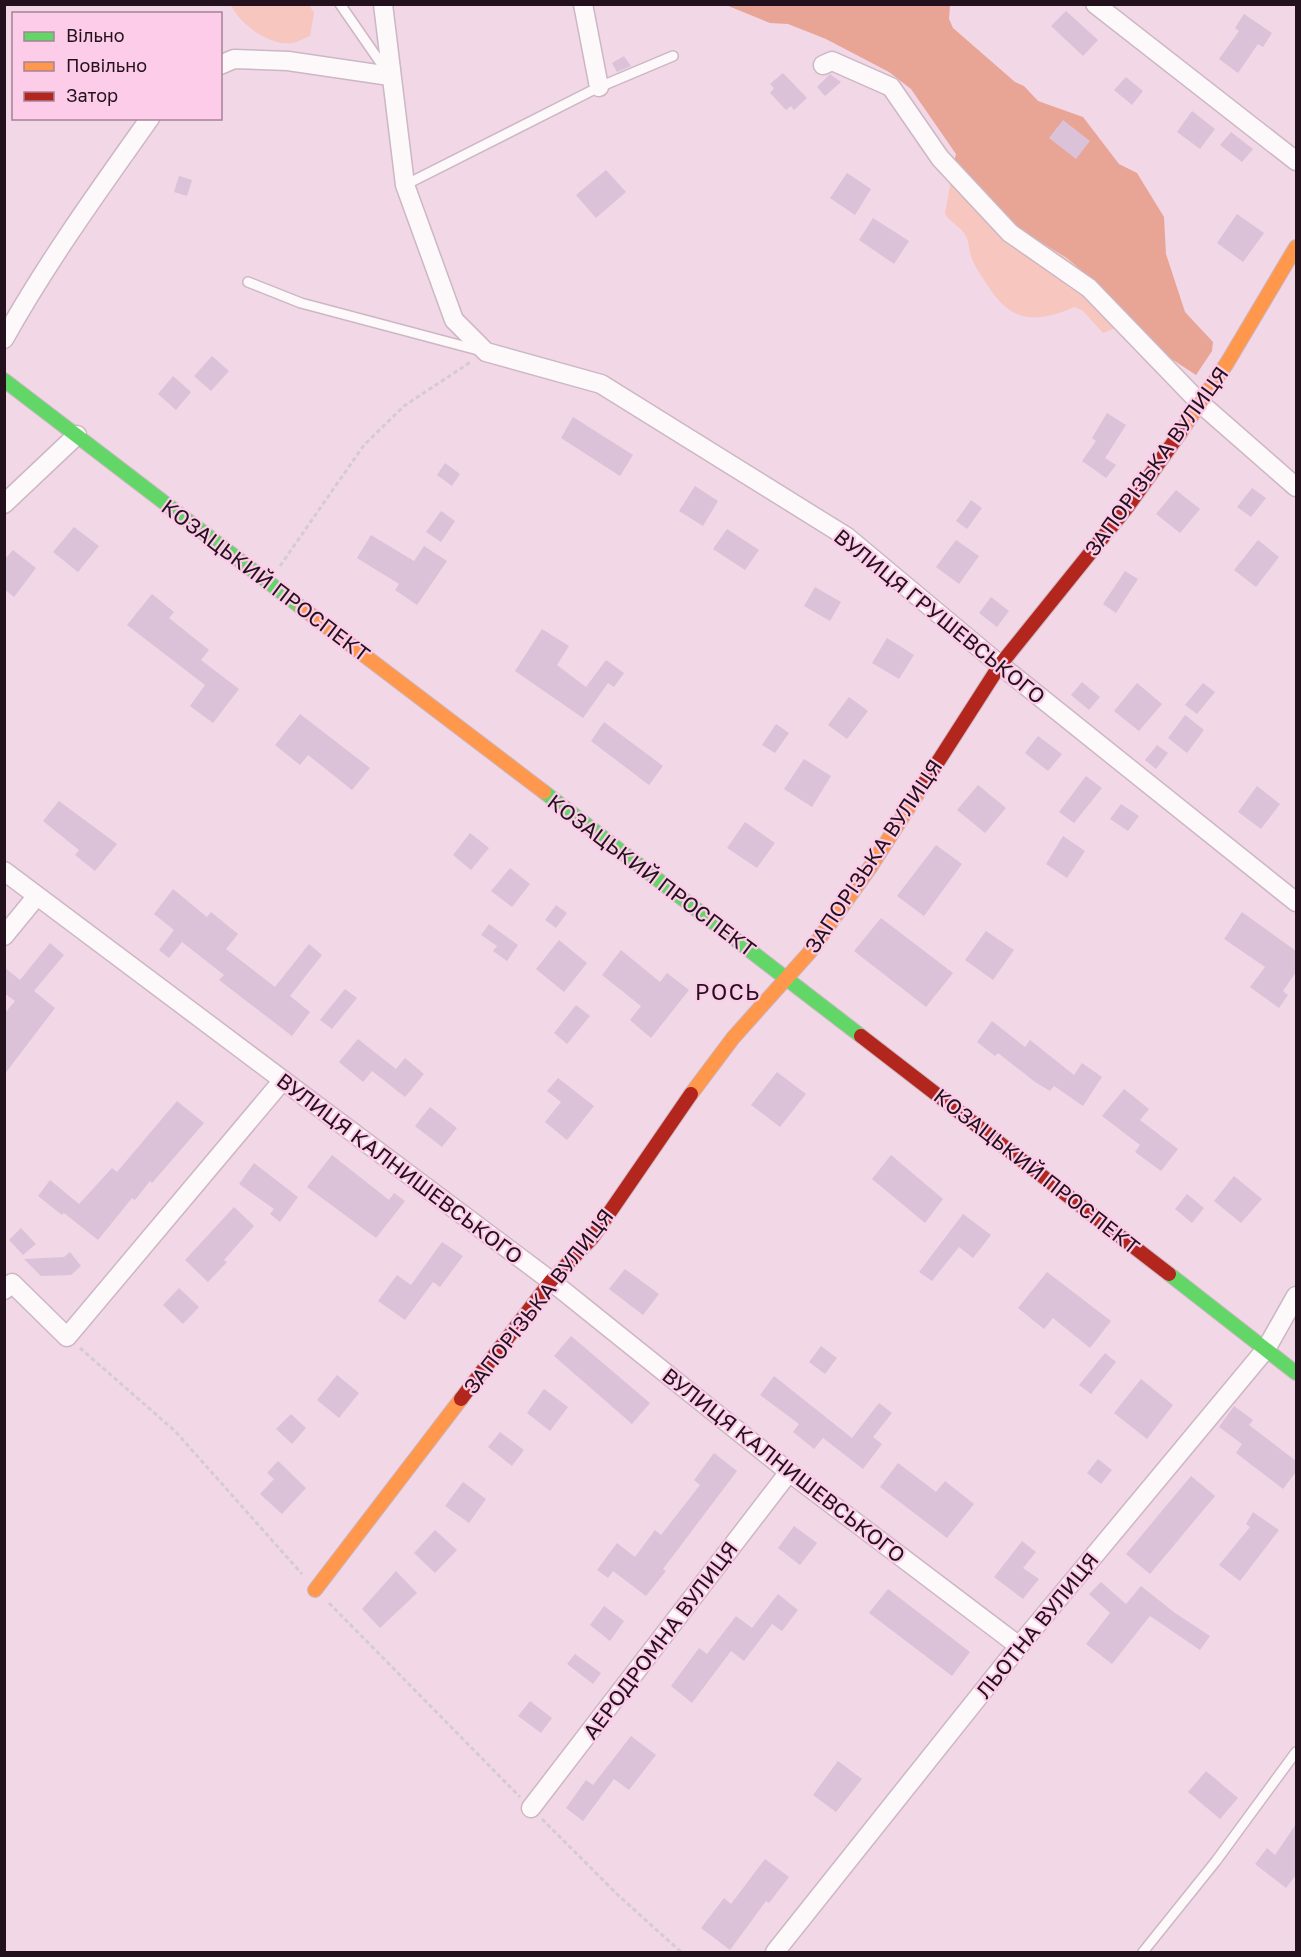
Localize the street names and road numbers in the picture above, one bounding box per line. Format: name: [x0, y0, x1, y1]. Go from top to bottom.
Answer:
street label: ЗАПОРІЗЬКА ВУЛИЦЯ: [1078, 361, 1234, 561]
street label: КОЗАЦЬКИЙ ПРОСПЕКТ: [157, 493, 375, 667]
street label: ВУЛИЦЯ ГРУШЕВСЬКОГО: [829, 523, 1051, 709]
street label: ЗАПОРІЗЬКА ВУЛИЦЯ: [798, 754, 948, 958]
street label: КОЗАЦЬКИЙ ПРОСПЕКТ: [543, 788, 761, 962]
street label: ВУЛИЦЯ КАЛНИШЕВСЬКОГО: [272, 1067, 528, 1269]
street label: КОЗАЦЬКИЙ ПРОСПЕКТ: [929, 1082, 1145, 1260]
street label: ЗАПОРІЗЬКА ВУЛИЦЯ: [458, 1203, 618, 1399]
street label: ВУЛИЦЯ КАЛНИШЕВСЬКОГО: [657, 1362, 911, 1568]
street label: АЕРОДРОМНА ВУЛИЦЯ: [577, 1536, 743, 1744]
street label: ЛЬОТНА ВУЛИЦЯ: [970, 1547, 1104, 1703]

